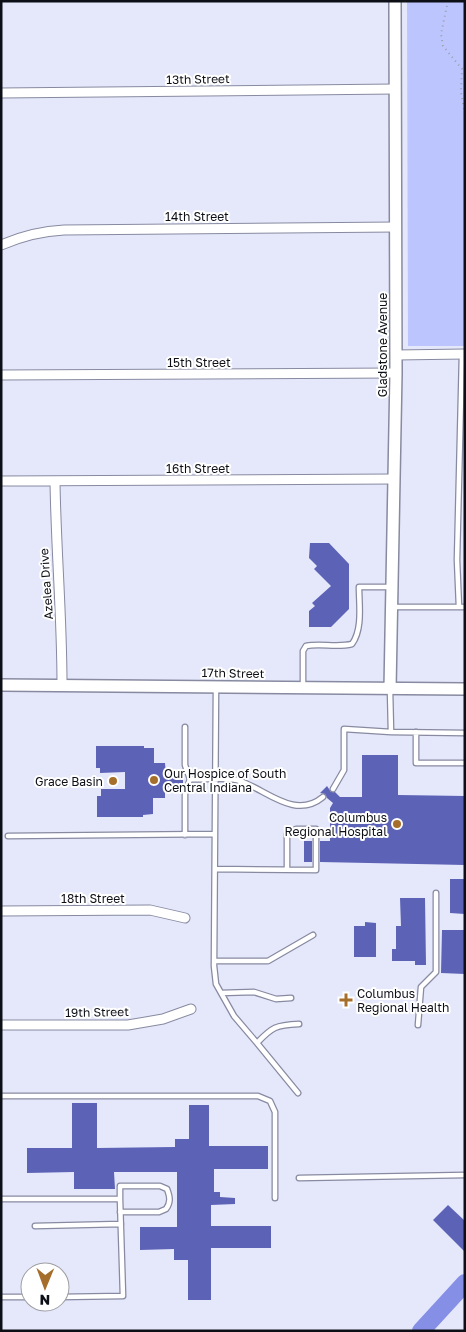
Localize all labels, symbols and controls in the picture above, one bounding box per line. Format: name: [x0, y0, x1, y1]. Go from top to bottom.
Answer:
street label: 13th Street: [166, 71, 230, 87]
street label: 14th Street: [165, 209, 229, 224]
street label: Gladstone Avenue: [375, 293, 390, 397]
street label: 15th Street: [167, 355, 231, 370]
street label: 16th Street: [166, 461, 230, 476]
street label: Azelea Drive: [36, 548, 56, 620]
street label: 17th Street: [201, 665, 265, 681]
place label: Our Hospice of South Central Indiana: [164, 766, 286, 795]
place label: Grace Basin: [35, 774, 103, 789]
marker: Our Hospice of South Central Indiana: [148, 774, 160, 786]
marker: Grace Basin: [107, 775, 119, 787]
place label: Columbus Regional Hospital: [285, 810, 387, 839]
marker: Columbus Regional Hospital: [391, 818, 403, 830]
street label: 18th Street: [61, 891, 125, 906]
place label: Columbus Regional Health: [357, 986, 449, 1015]
marker: Columbus Regional Health: [339, 993, 353, 1007]
street label: 19th Street: [65, 1004, 129, 1020]
north arrow: [20, 1262, 70, 1312]
text: N: [39, 1292, 50, 1309]

